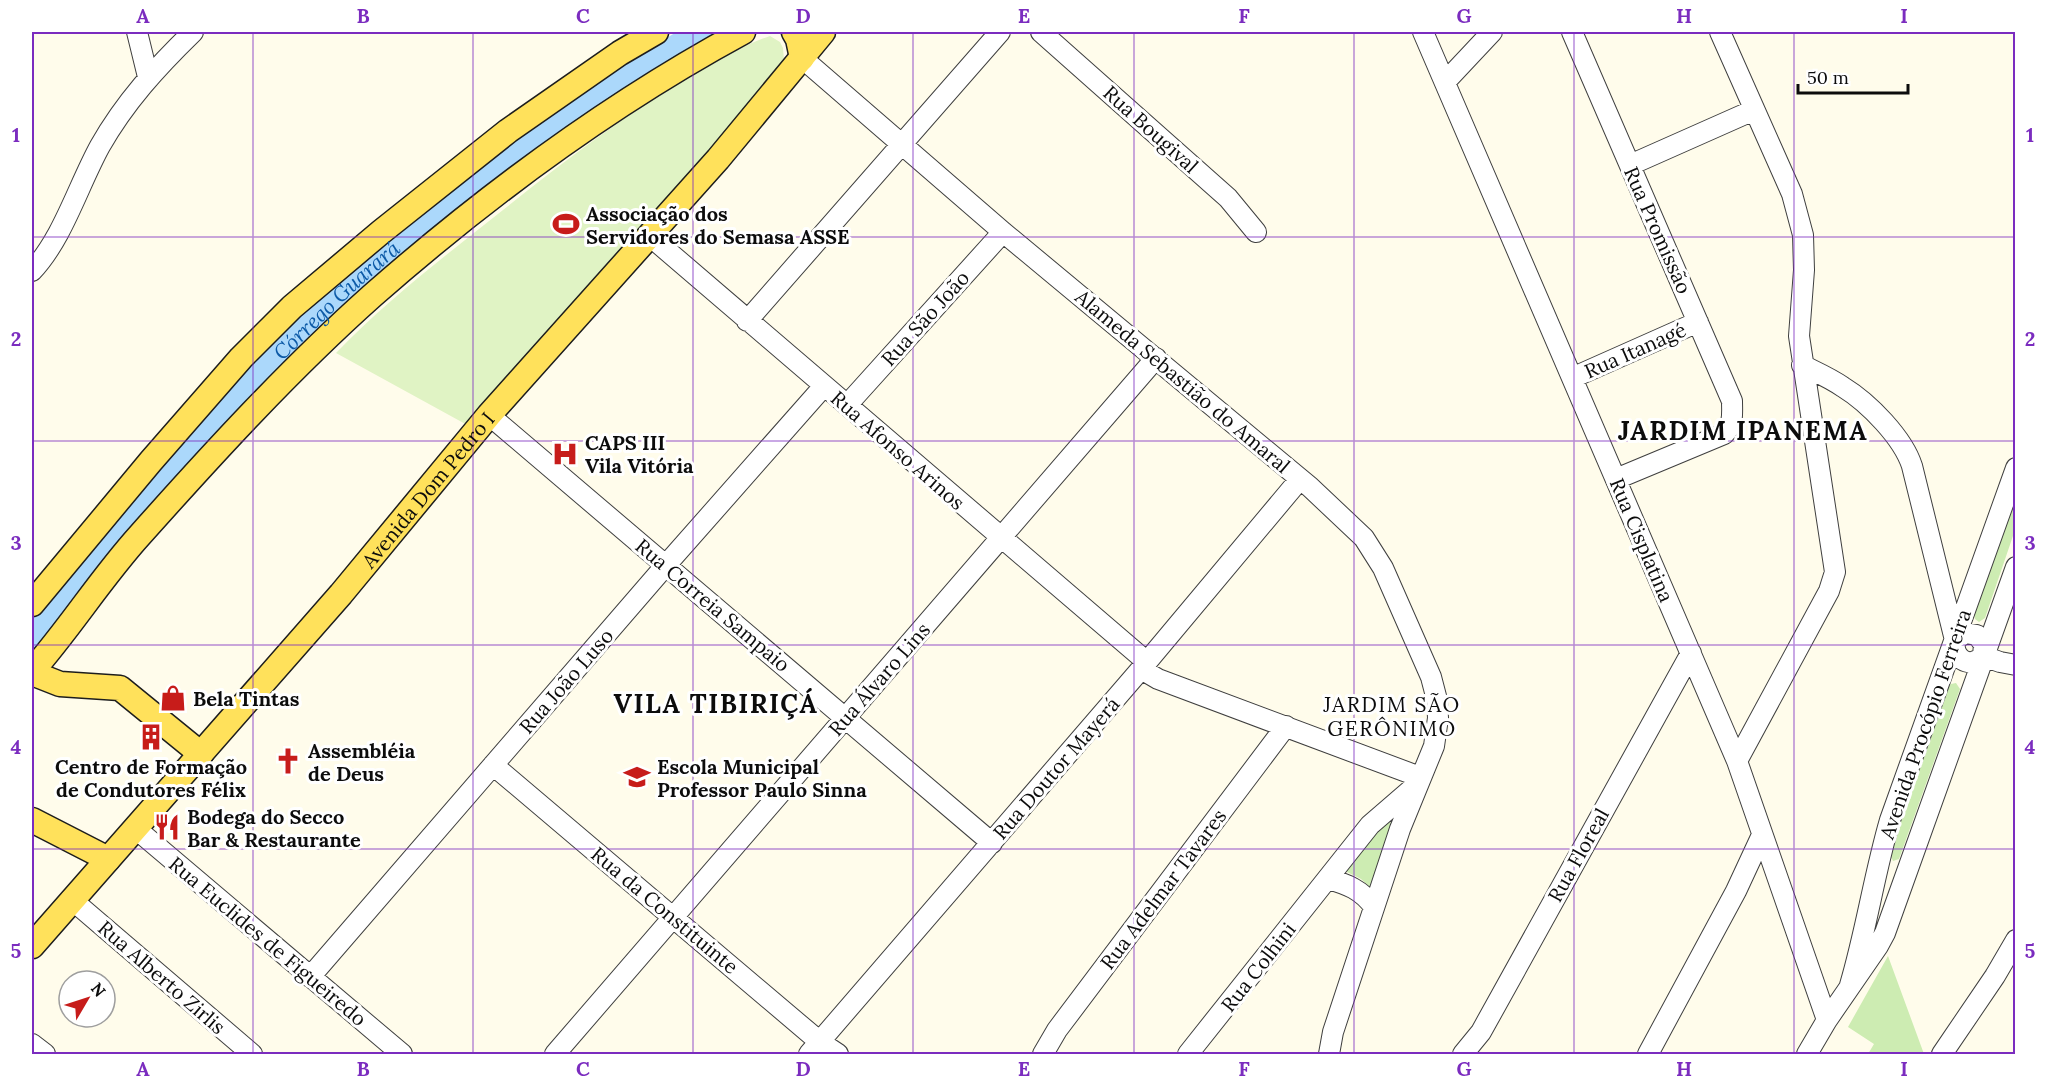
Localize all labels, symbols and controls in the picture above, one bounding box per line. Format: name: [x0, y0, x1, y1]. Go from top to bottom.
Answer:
text: A: [136, 3, 150, 28]
text: B: [356, 3, 370, 28]
text: C: [576, 3, 590, 28]
text: D: [795, 3, 811, 28]
text: E: [1018, 3, 1030, 28]
text: F: [1238, 3, 1250, 28]
text: G: [1456, 3, 1472, 28]
text: H: [1676, 3, 1692, 28]
text: I: [1900, 3, 1908, 28]
scale bar: [1798, 57, 1908, 95]
text: 50 m: [1807, 66, 1849, 89]
street label: Rua Bougival: [1098, 80, 1204, 178]
text: 1: [12, 122, 20, 147]
text: 1: [2026, 122, 2034, 147]
street label: Rua Promissão: [1619, 163, 1697, 297]
place label: Associação dos Servidores do Semasa ASSE: [586, 201, 850, 249]
sports icon: Associação dos Servidores do Semasa ASSE: [551, 209, 581, 239]
water label: Córrego Guarará: [267, 234, 405, 365]
street label: Rua São João: [876, 265, 974, 371]
street label: Alameda Sebastião do Amaral: [1070, 283, 1295, 478]
street label: Rua Itanagé: [1580, 316, 1690, 384]
text: 2: [11, 326, 21, 351]
text: 2: [2025, 326, 2035, 351]
street label: Rua Afonso Arinos: [826, 385, 970, 515]
street label: Avenida Dom Pedro I: [355, 406, 499, 573]
district label: JARDIM IPANEMA: [1618, 414, 1868, 447]
place label: CAPS III Vila Vitória: [585, 430, 694, 478]
hospital icon: CAPS III Vila Vitória: [550, 439, 580, 469]
street label: Rua Cisplatina: [1605, 474, 1679, 606]
text: 3: [10, 530, 22, 555]
text: 3: [2024, 530, 2036, 555]
street label: Rua Correia Sampaio: [631, 533, 795, 677]
street label: Avenida Procópio Ferreira: [1874, 606, 1976, 843]
street label: Rua Álvaro Lins: [823, 617, 935, 741]
street label: Rua João Luso: [514, 623, 618, 739]
shop icon: Bela Tintas: [158, 683, 188, 713]
place label: Bela Tintas: [193, 686, 300, 711]
district label: VILA TIBIRIÇÁ: [614, 687, 818, 721]
district label: JARDIM SÃO GERÔNIMO: [1322, 691, 1461, 742]
street label: Rua Doutor Mayerá: [987, 692, 1125, 844]
building icon: Centro de Formação de Condutores Félix: [136, 722, 166, 752]
text: 4: [11, 734, 22, 759]
text: 4: [2025, 734, 2036, 759]
place label: Assembléia de Deus: [308, 738, 416, 786]
church icon: Assembléia de Deus: [273, 746, 303, 776]
place label: Centro de Formação de Condutores Félix: [55, 754, 247, 802]
place label: Escola Municipal Professor Paulo Sinna: [657, 754, 867, 802]
school or university icon: Escola Municipal Professor Paulo Sinna: [622, 762, 652, 792]
place label: Bodega do Secco Bar & Restaurante: [187, 804, 361, 852]
street label: Rua Adelmar Tavares: [1095, 804, 1231, 974]
street label: Rua Floreal: [1542, 804, 1614, 906]
restaurant icon: Bodega do Secco Bar & Restaurante: [152, 812, 182, 842]
street label: Rua da Constituinte: [586, 841, 744, 979]
street label: Rua Euclides de Figueiredo: [164, 851, 372, 1031]
street label: Rua Alberto Zirlis: [93, 915, 231, 1039]
street label: Rua Colhini: [1215, 917, 1301, 1017]
text: 5: [11, 938, 22, 963]
text: 5: [2025, 938, 2036, 963]
north arrow: [57, 969, 117, 1029]
text: N: [87, 978, 110, 1001]
text: A: [136, 1056, 150, 1081]
text: B: [356, 1056, 370, 1081]
text: C: [576, 1056, 590, 1081]
text: D: [795, 1056, 811, 1081]
text: E: [1018, 1056, 1030, 1081]
text: F: [1238, 1056, 1250, 1081]
text: G: [1456, 1056, 1472, 1081]
text: H: [1676, 1056, 1692, 1081]
text: I: [1900, 1056, 1908, 1081]

